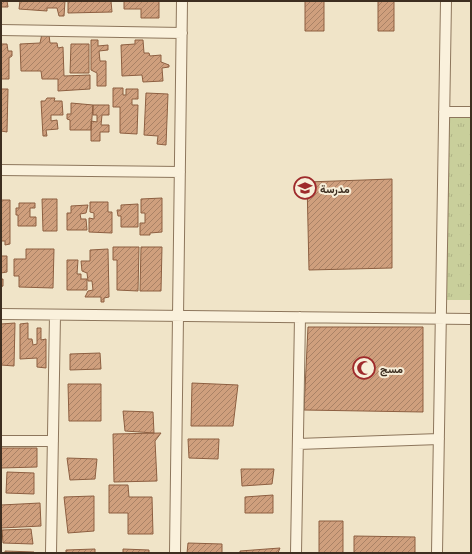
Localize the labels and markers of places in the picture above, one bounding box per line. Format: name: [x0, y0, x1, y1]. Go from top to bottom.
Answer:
school or university icon: مدرسة: [292, 175, 318, 201]
place label: مدرسة: [320, 181, 350, 196]
mosque icon: مسج: [351, 355, 377, 381]
place label: مسج: [380, 361, 403, 377]

